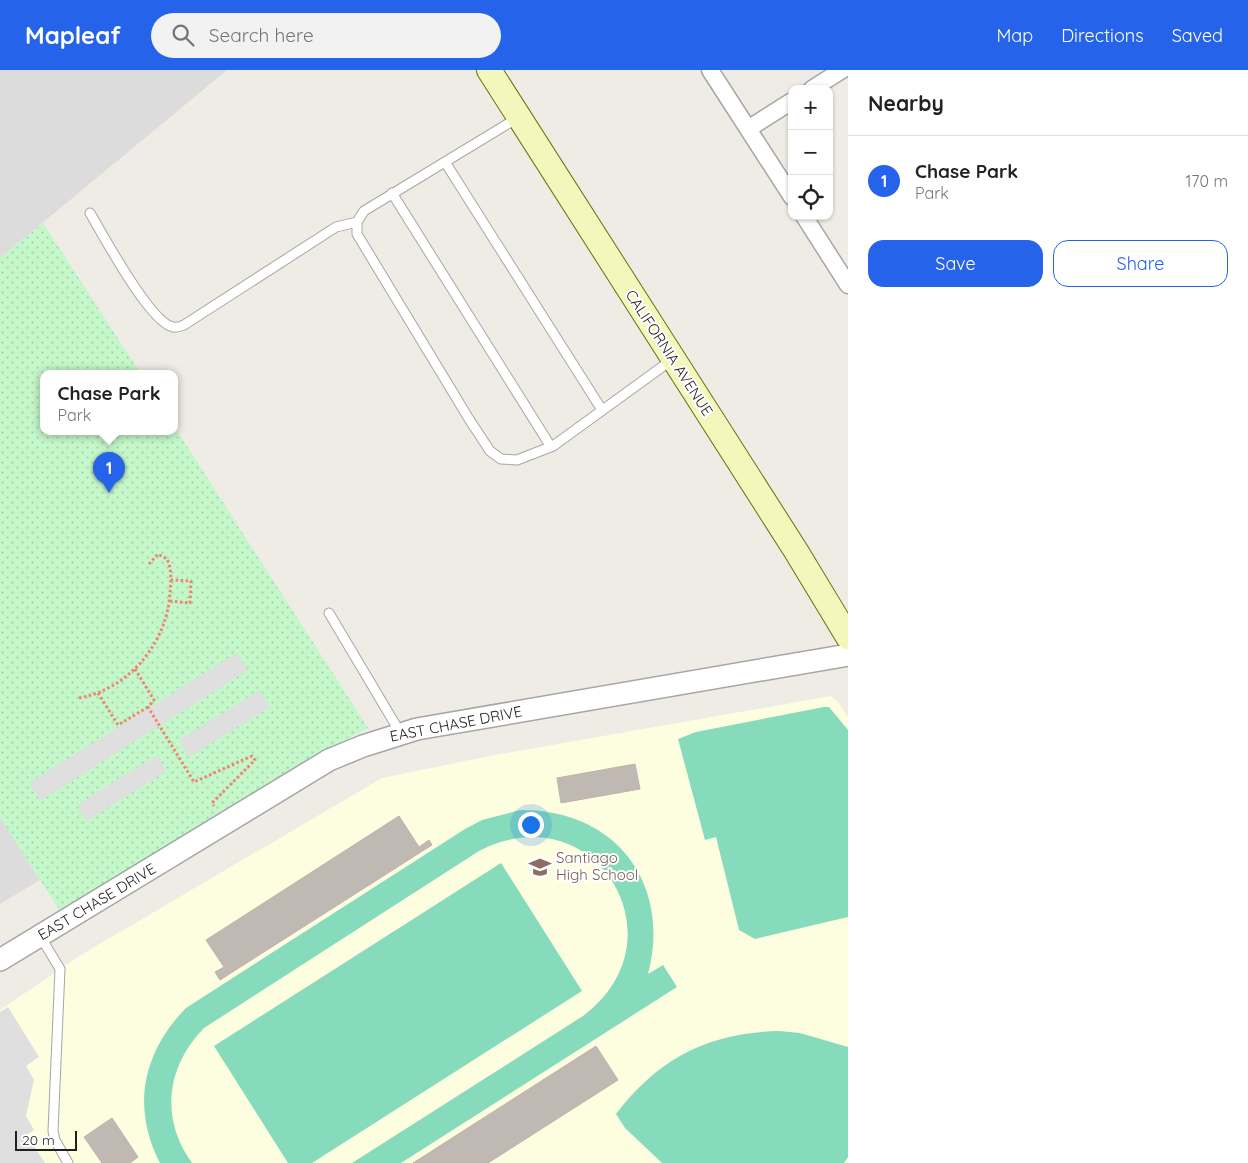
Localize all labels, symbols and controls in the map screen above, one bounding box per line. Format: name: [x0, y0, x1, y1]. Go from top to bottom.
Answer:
search box: [151, 13, 501, 58]
text: Mapleaf: [25, 20, 121, 50]
icon: search: [169, 21, 197, 49]
text: Search here: [209, 23, 314, 47]
text: Map: [996, 24, 1033, 47]
text: Directions: [1061, 24, 1144, 47]
text: Saved: [1172, 24, 1223, 47]
map controls: [788, 85, 833, 220]
button: +: [788, 85, 833, 130]
text: Nearby: [868, 90, 944, 116]
button: −: [788, 130, 833, 175]
text: Chase Park: [915, 159, 1018, 183]
text: 1: [881, 171, 887, 191]
text: 170 m: [1185, 171, 1228, 191]
button: locate: [788, 175, 833, 220]
text: Park: [915, 183, 949, 203]
button: Save: [868, 240, 1043, 287]
button: Share: [1053, 240, 1228, 287]
street label: CALIFORNIA AVENUE: [622, 286, 717, 419]
popup: [40, 370, 178, 435]
text: Chase Park: [57, 381, 161, 405]
text: Park: [57, 405, 91, 425]
pin: 1: [93, 452, 125, 493]
street label: EAST CHASE DRIVE: [388, 701, 524, 746]
your location: [518, 812, 544, 838]
place label: Santiago High School: [556, 848, 638, 884]
school or university icon: Santiago High School: [527, 854, 553, 880]
street label: EAST CHASE DRIVE: [34, 859, 159, 944]
scale bar: [15, 1128, 78, 1151]
text: 20 m: [22, 1131, 55, 1149]

